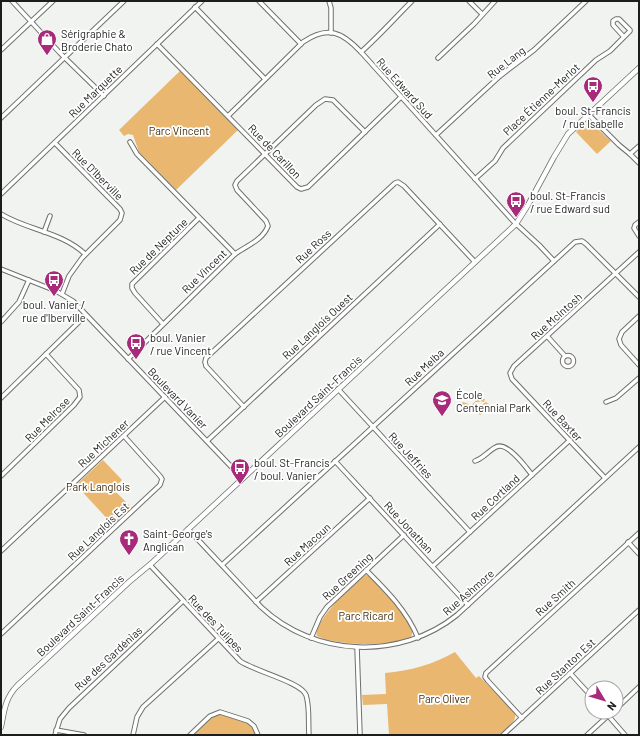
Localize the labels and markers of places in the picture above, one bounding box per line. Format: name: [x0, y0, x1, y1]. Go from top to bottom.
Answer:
place label: Sérigraphie & Broderie Chato: [61, 27, 133, 53]
shop icon: Sérigraphie & Broderie Chato: [36, 28, 58, 56]
bus stop icon: boul. St-Francis / rue Isabelle: [582, 75, 604, 103]
place label: boul. St-Francis / rue Isabelle: [555, 104, 631, 130]
place label: boul. St-Francis / rue Edward sud: [530, 189, 610, 215]
bus stop icon: boul. St-Francis / rue Edward sud: [505, 190, 527, 218]
bus stop icon: boul. Vanier / rue d'Iberville: [43, 269, 65, 297]
place label: boul. Vanier / rue d'Iberville: [22, 298, 86, 324]
place label: boul. Vanier / rue Vincent: [150, 331, 211, 357]
bus stop icon: boul. Vanier / rue Vincent: [125, 332, 147, 360]
place label: École Centennial Park: [456, 388, 531, 414]
school or university icon: École Centennial Park: [431, 389, 453, 417]
place label: boul. St-Francis / boul. Vanier: [254, 456, 330, 482]
bus stop icon: boul. St-Francis / boul. Vanier: [229, 457, 251, 485]
place label: Saint-George's Anglican: [143, 527, 212, 553]
church icon: Saint-George's Anglican: [118, 528, 140, 556]

